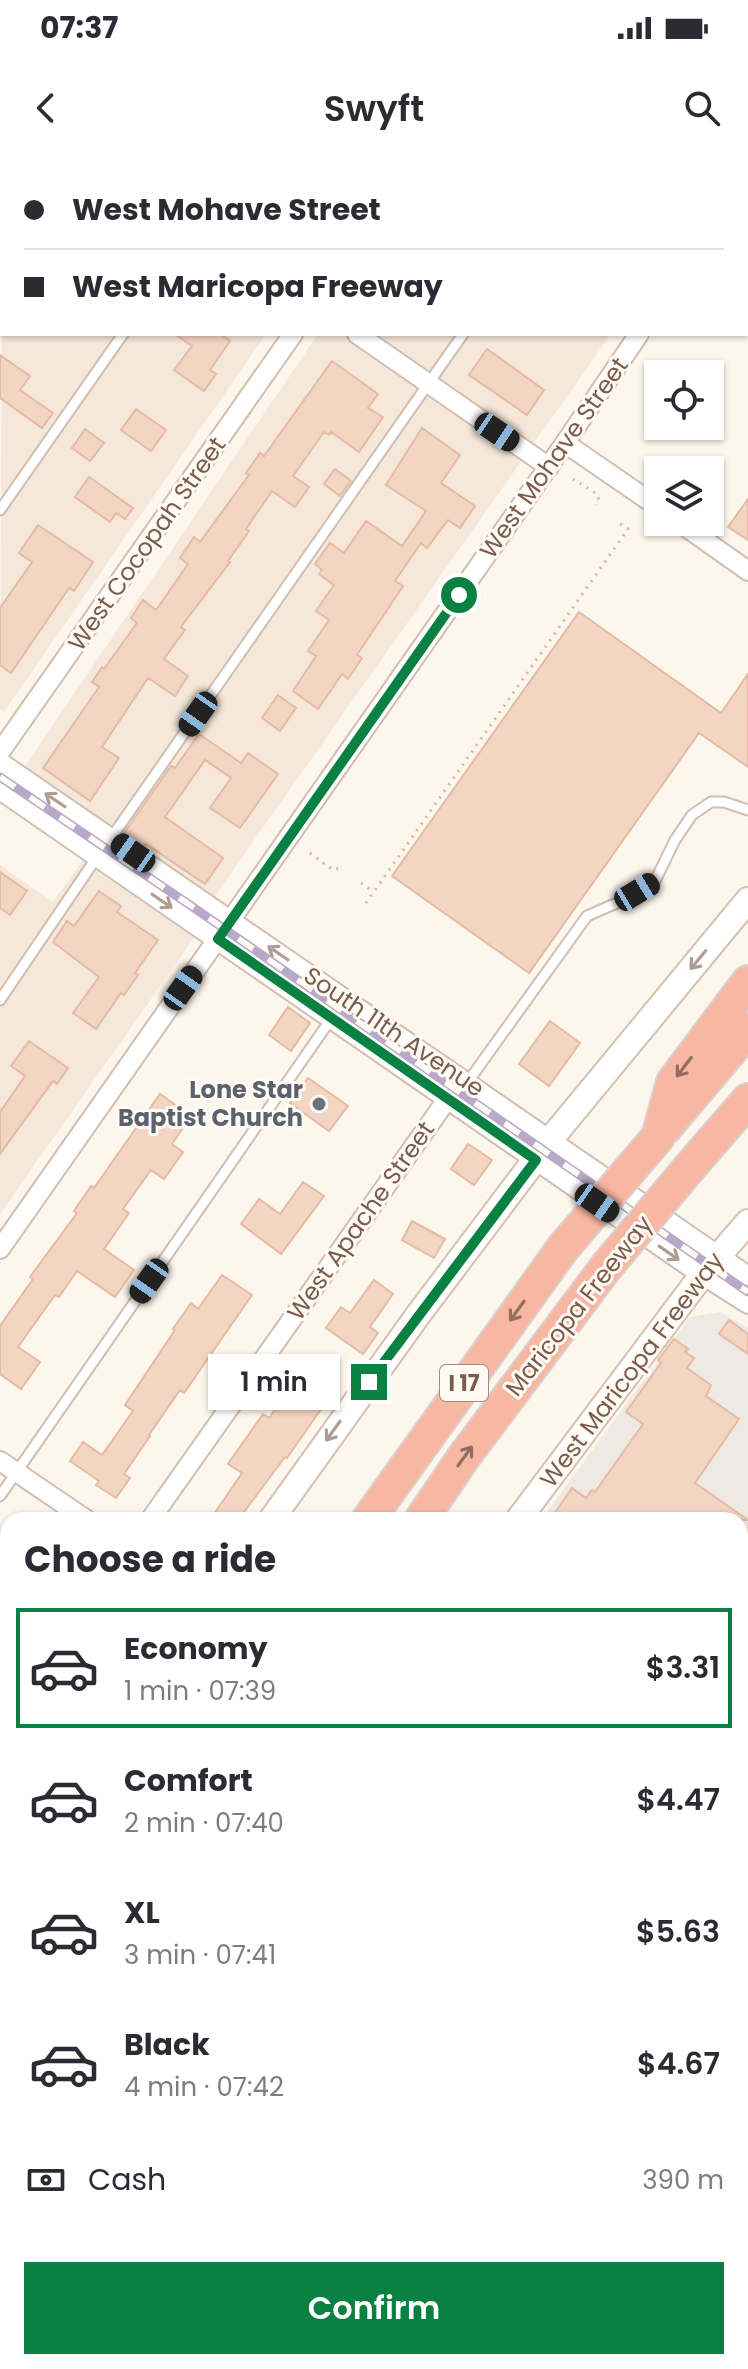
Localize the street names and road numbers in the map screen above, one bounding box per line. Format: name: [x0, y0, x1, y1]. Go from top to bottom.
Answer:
street label: West Mohave Street: [472, 351, 636, 565]
street label: West Cocopah Street: [60, 430, 233, 657]
street label: South 11th Avenue: [297, 959, 491, 1104]
street label: West Apache Street: [279, 1115, 442, 1327]
street label: Maricopa Freeway: [498, 1208, 660, 1403]
street label: West Maricopa Freeway: [532, 1245, 731, 1494]
road number: I 17: [440, 1365, 488, 1401]

